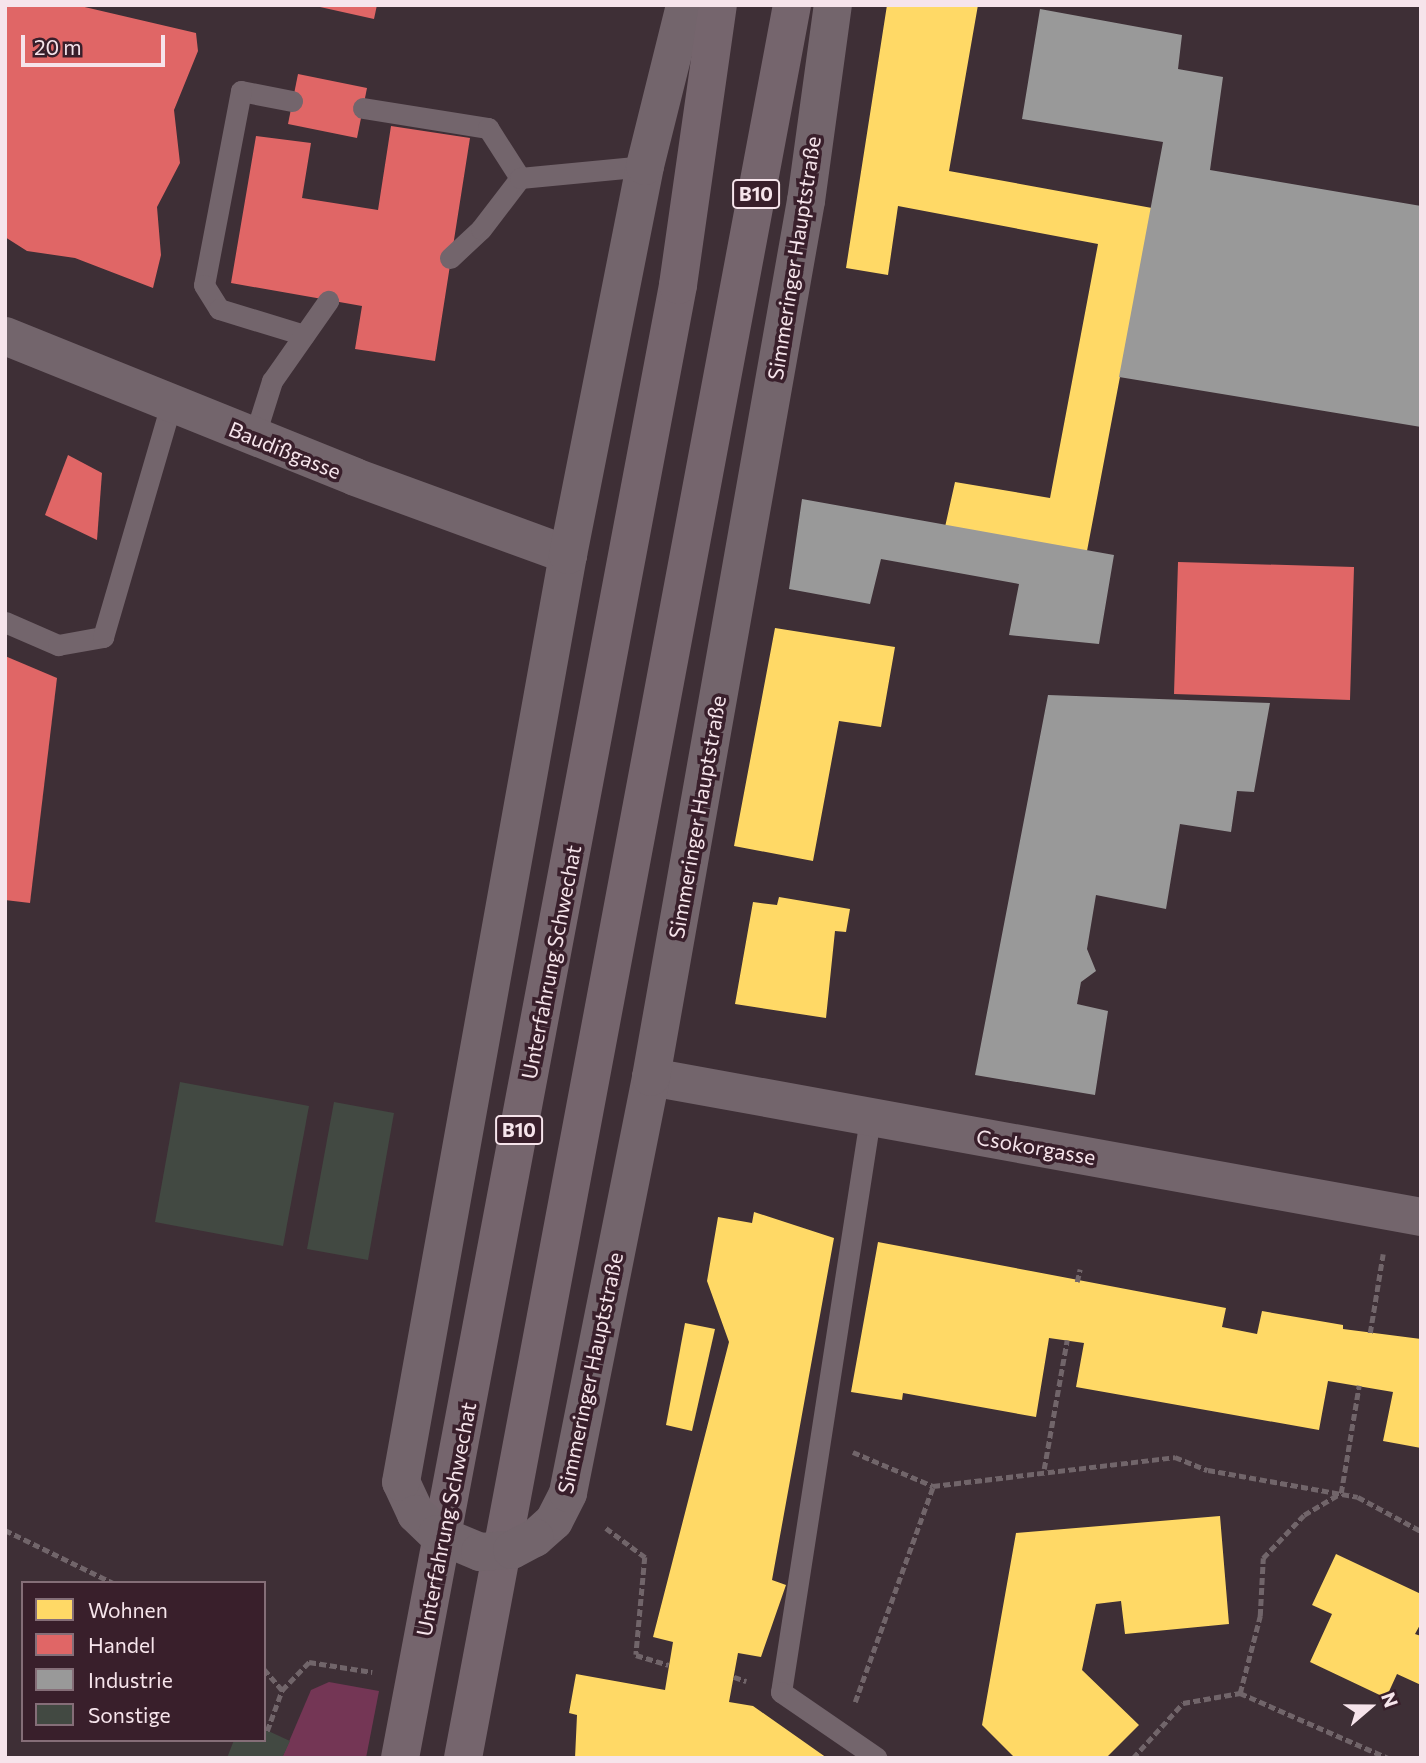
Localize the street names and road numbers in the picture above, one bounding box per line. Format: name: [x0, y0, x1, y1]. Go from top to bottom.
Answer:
street label: Simmeringer Hauptstraße: [762, 134, 826, 382]
road number: B10: [732, 178, 780, 210]
street label: Baudißgasse: [225, 416, 345, 484]
street label: Simmeringer Hauptstraße: [663, 694, 731, 940]
street label: Unterfahrung Schwechat: [516, 843, 586, 1081]
road number: B10: [494, 1114, 544, 1146]
street label: Csokorgasse: [974, 1124, 1098, 1170]
street label: Simmeringer Hauptstraße: [552, 1250, 628, 1496]
street label: Unterfahrung Schwechat: [411, 1400, 481, 1638]

